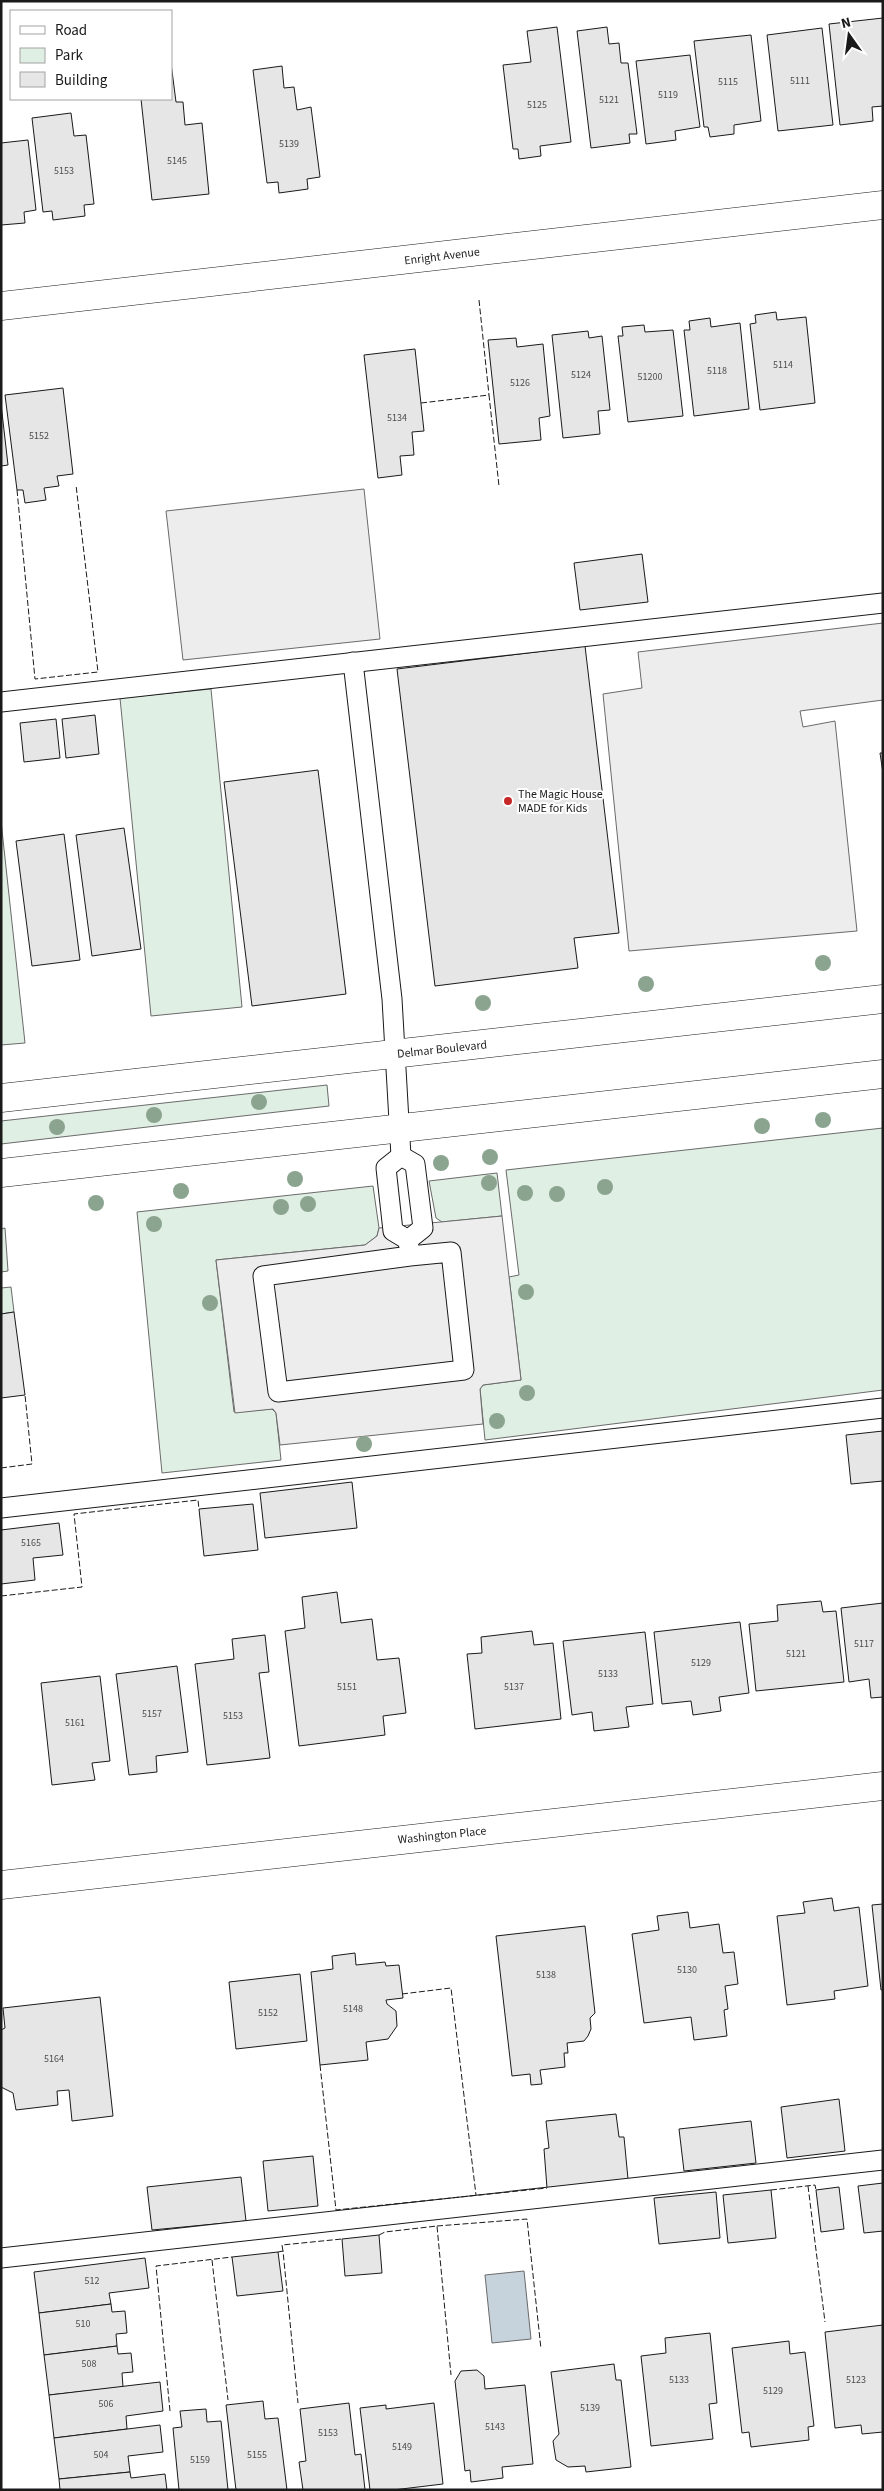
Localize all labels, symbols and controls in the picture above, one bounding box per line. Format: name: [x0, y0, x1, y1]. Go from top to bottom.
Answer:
legend: [10, 10, 172, 100]
north arrow: [824, 10, 874, 60]
text: N: [839, 13, 853, 34]
text: Road: [55, 20, 87, 41]
text: Park: [55, 45, 84, 66]
text: Building: [55, 70, 108, 91]
house number: 5111: [790, 74, 810, 88]
house number: 5115: [718, 75, 738, 89]
house number: 5119: [658, 88, 678, 102]
house number: 5121: [599, 93, 619, 107]
house number: 5125: [527, 98, 547, 112]
house number: 5139: [279, 137, 299, 151]
house number: 5145: [167, 154, 187, 168]
house number: 5153: [54, 164, 74, 178]
street label: Enright Avenue: [403, 243, 481, 270]
house number: 5114: [773, 358, 793, 372]
house number: 5118: [707, 364, 727, 378]
house number: 5124: [571, 368, 591, 382]
house number: 51200: [638, 370, 662, 384]
house number: 5126: [510, 376, 530, 390]
house number: 5134: [387, 411, 407, 425]
house number: 5152: [29, 429, 49, 443]
place label: The Magic House MADE for Kids: [518, 786, 603, 817]
marker: The Magic House MADE for Kids: [502, 795, 514, 807]
street label: Delmar Boulevard: [396, 1036, 488, 1063]
house number: 5165: [21, 1536, 41, 1550]
house number: 5117: [854, 1637, 874, 1651]
house number: 5121: [786, 1647, 806, 1661]
house number: 5129: [691, 1656, 711, 1670]
house number: 5133: [598, 1667, 618, 1681]
house number: 5151: [337, 1680, 357, 1694]
house number: 5137: [504, 1680, 524, 1694]
house number: 5157: [142, 1707, 162, 1721]
house number: 5153: [223, 1709, 243, 1723]
house number: 5161: [65, 1716, 85, 1730]
street label: Washington Place: [397, 1822, 487, 1849]
house number: 5130: [677, 1963, 697, 1977]
house number: 5138: [536, 1968, 556, 1982]
house number: 5148: [343, 2002, 363, 2016]
house number: 5152: [258, 2006, 278, 2020]
house number: 5164: [44, 2052, 64, 2066]
house number: 512: [85, 2274, 99, 2288]
house number: 510: [76, 2317, 90, 2331]
house number: 508: [82, 2357, 96, 2371]
house number: 5133: [669, 2373, 689, 2387]
house number: 5123: [846, 2373, 866, 2387]
house number: 5129: [763, 2384, 783, 2398]
house number: 506: [99, 2397, 113, 2411]
house number: 5139: [580, 2401, 600, 2415]
house number: 5143: [485, 2420, 505, 2434]
house number: 5153: [318, 2426, 338, 2440]
house number: 5149: [392, 2440, 412, 2454]
house number: 504: [94, 2448, 108, 2462]
house number: 5155: [247, 2448, 267, 2462]
house number: 5159: [190, 2453, 210, 2467]

